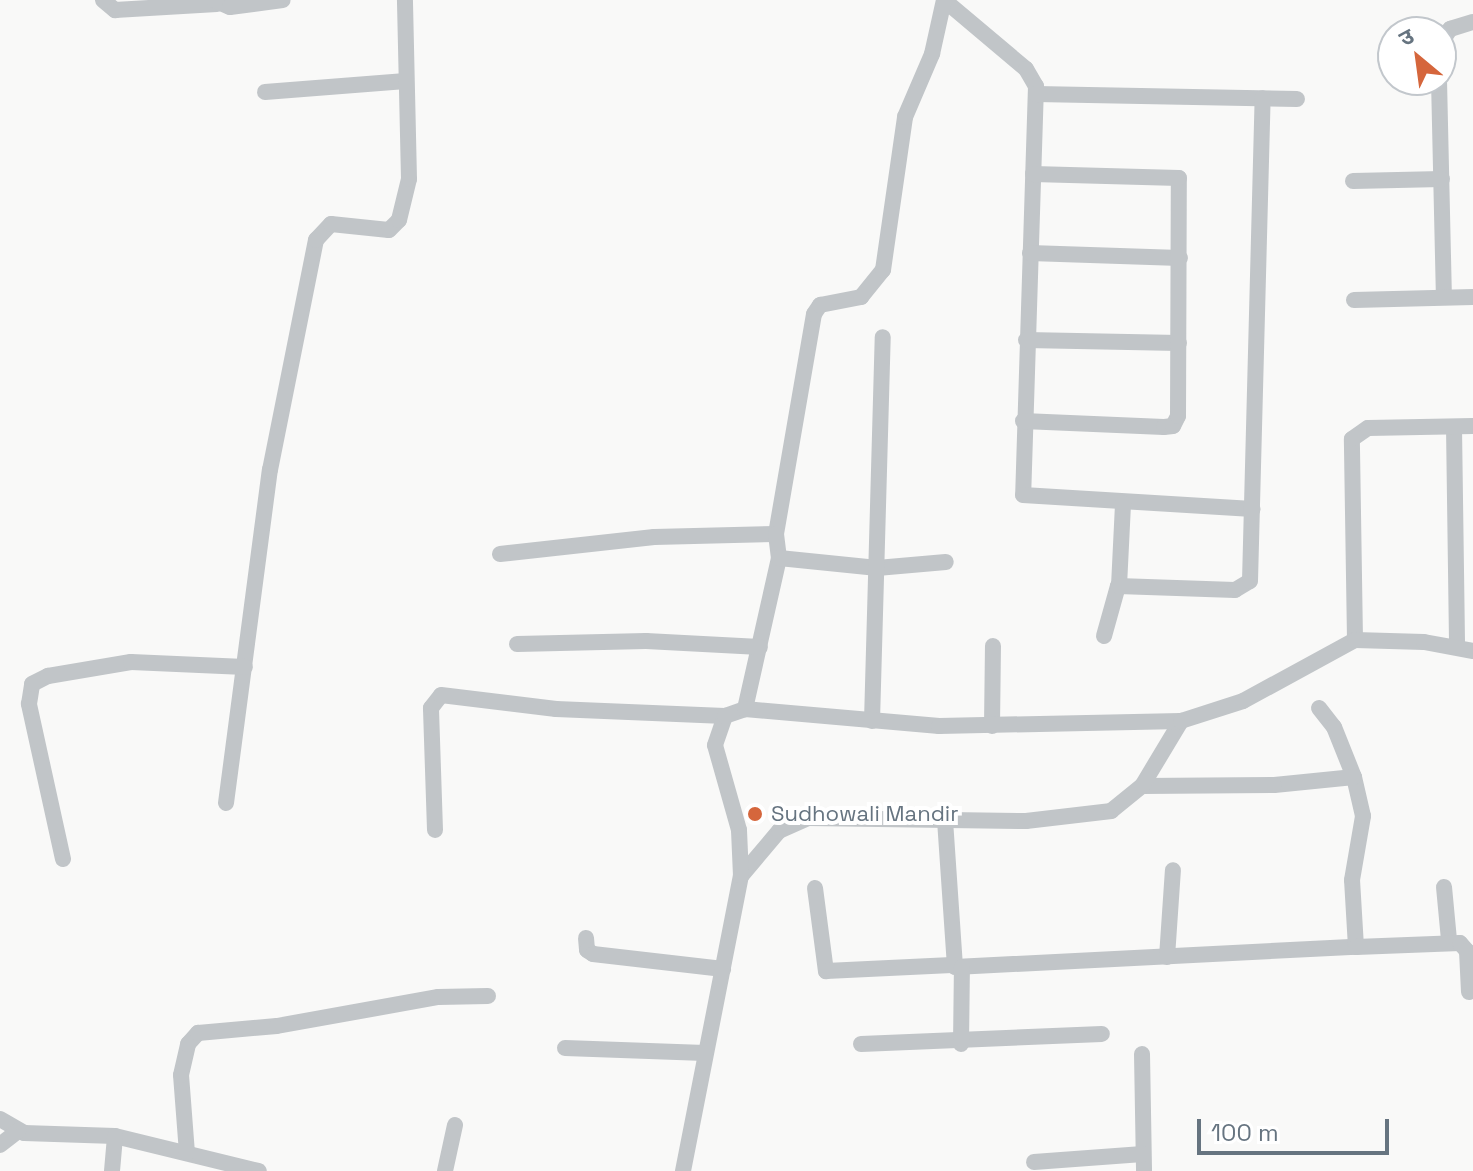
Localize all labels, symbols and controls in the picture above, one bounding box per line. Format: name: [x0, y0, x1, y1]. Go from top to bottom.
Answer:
north arrow: [1377, 16, 1457, 96]
text: उ: [1394, 21, 1419, 52]
place label: Sudhowali Mandir: [771, 801, 959, 827]
marker: Sudhowali Mandir: [746, 805, 764, 823]
scale bar: [1201, 1103, 1393, 1153]
text: 100 m: [1211, 1117, 1279, 1148]

